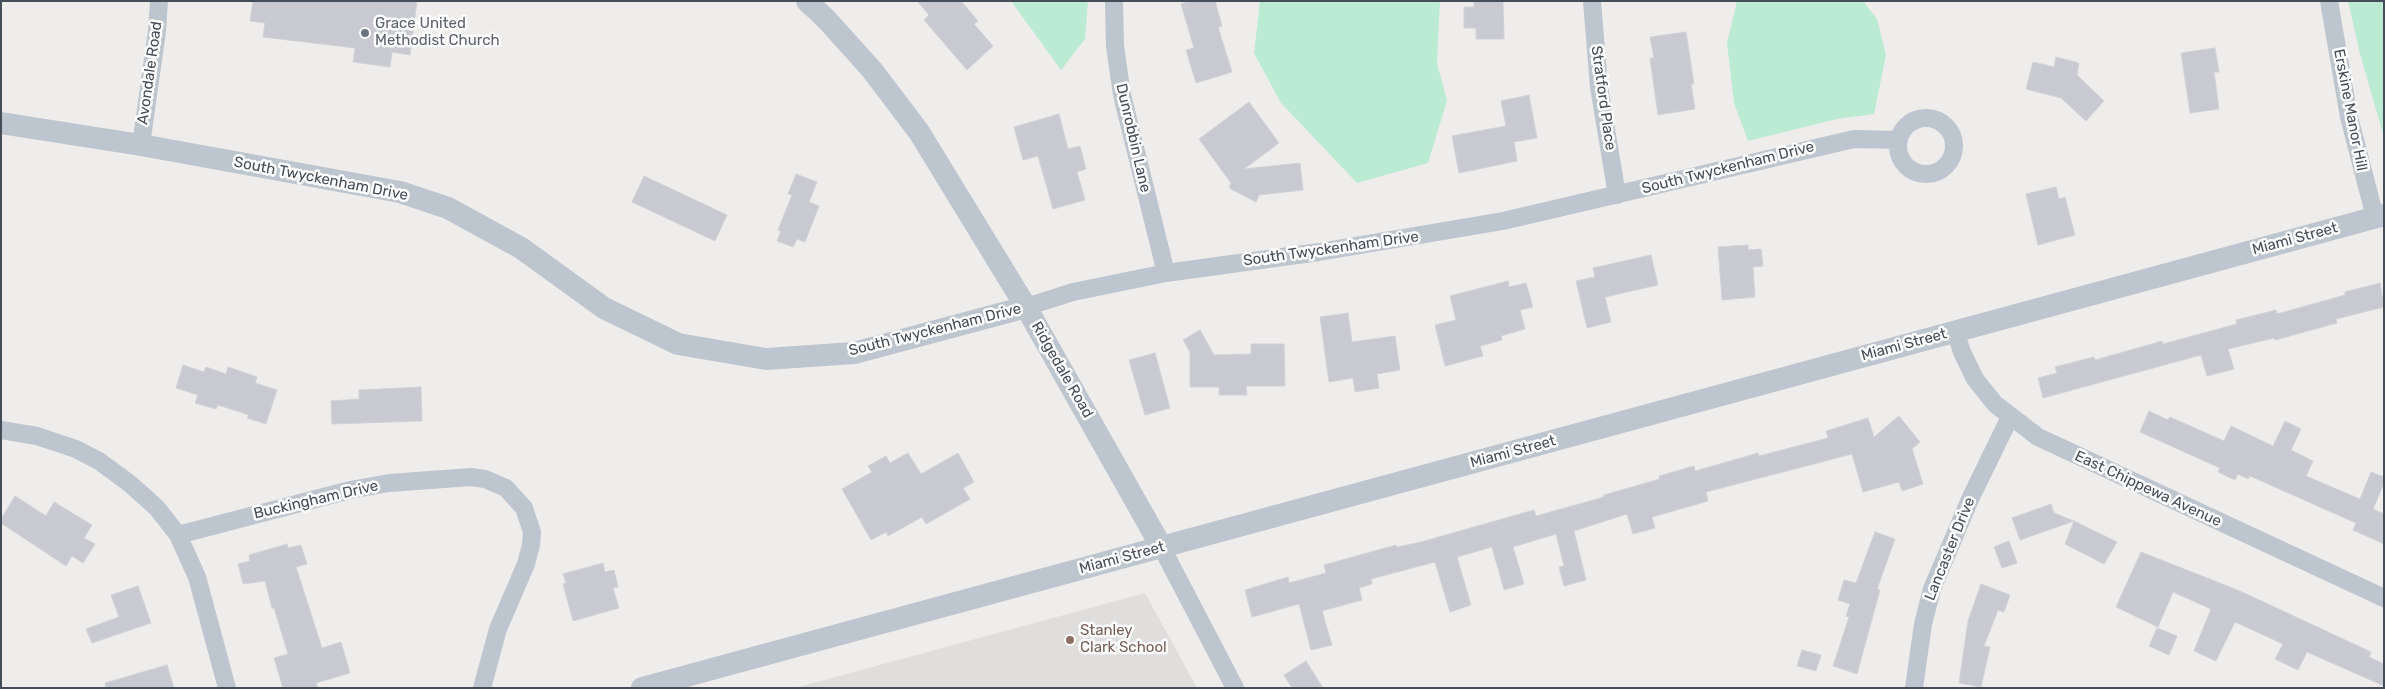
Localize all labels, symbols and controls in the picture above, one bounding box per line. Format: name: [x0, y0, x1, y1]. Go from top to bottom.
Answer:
place label: Grace United Methodist Church: [375, 15, 500, 50]
street label: Avondale Road: [134, 20, 166, 126]
marker: Grace United Methodist Church: [359, 27, 371, 39]
street label: Stratford Place: [1587, 45, 1619, 151]
street label: Erskine Manor Hill: [2329, 47, 2371, 173]
street label: Dunrobbin Lane: [1112, 82, 1154, 194]
street label: South Twyckenham Drive: [1640, 138, 1816, 198]
street label: South Twyckenham Drive: [232, 153, 410, 205]
street label: Miami Street: [2250, 219, 2340, 259]
street label: South Twyckenham Drive: [1242, 228, 1420, 270]
street label: South Twyckenham Drive: [847, 300, 1023, 360]
street label: Ridgedale Road: [1027, 319, 1097, 421]
street label: Miami Street: [1859, 325, 1949, 365]
street label: Miami Street: [1468, 432, 1558, 472]
street label: East Chippewa Avenue: [2072, 447, 2224, 531]
street label: Buckingham Drive: [252, 477, 380, 523]
street label: Lancaster Drive: [1921, 495, 1979, 603]
street label: Miami Street: [1077, 538, 1167, 578]
place label: Stanley Clark School: [1080, 622, 1167, 657]
marker: Stanley Clark School: [1064, 634, 1076, 646]

